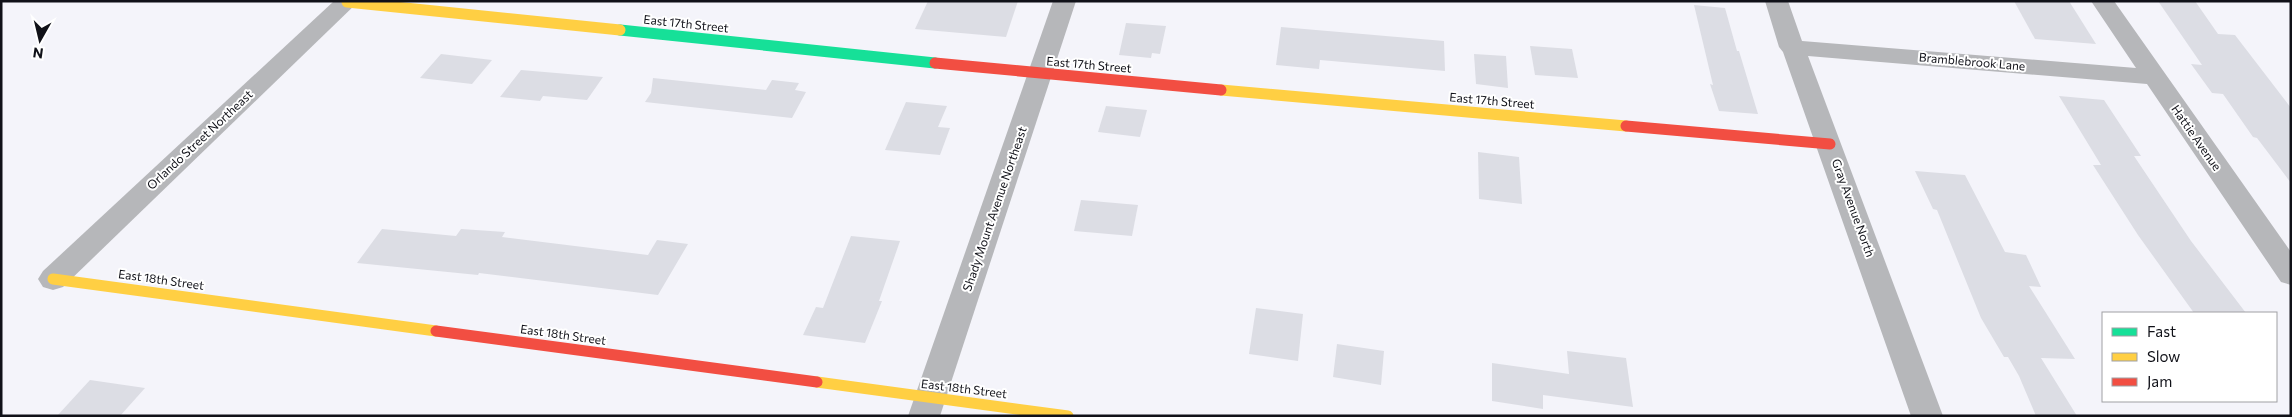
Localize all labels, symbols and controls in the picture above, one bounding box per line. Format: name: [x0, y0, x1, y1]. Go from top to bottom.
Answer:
street label: East 17th Street: [643, 12, 729, 34]
north arrow: [15, 15, 65, 65]
text: N: [32, 44, 45, 63]
street label: Bramblebrook Lane: [1918, 49, 2026, 73]
street label: East 17th Street: [1046, 53, 1132, 75]
street label: Orlando Street Northeast: [144, 87, 255, 192]
street label: East 17th Street: [1449, 89, 1535, 111]
street label: Hattie Avenue: [2169, 102, 2225, 173]
street label: Shady Mount Avenue Northeast: [959, 124, 1029, 293]
street label: Gray Avenue North: [1830, 157, 1878, 259]
street label: East 18th Street: [117, 266, 205, 292]
legend: [2102, 312, 2277, 402]
street label: East 18th Street: [519, 321, 607, 347]
text: Fast: [2147, 322, 2176, 340]
text: Slow: [2147, 347, 2180, 365]
text: Jam: [2147, 372, 2172, 390]
street label: East 18th Street: [920, 376, 1008, 400]

